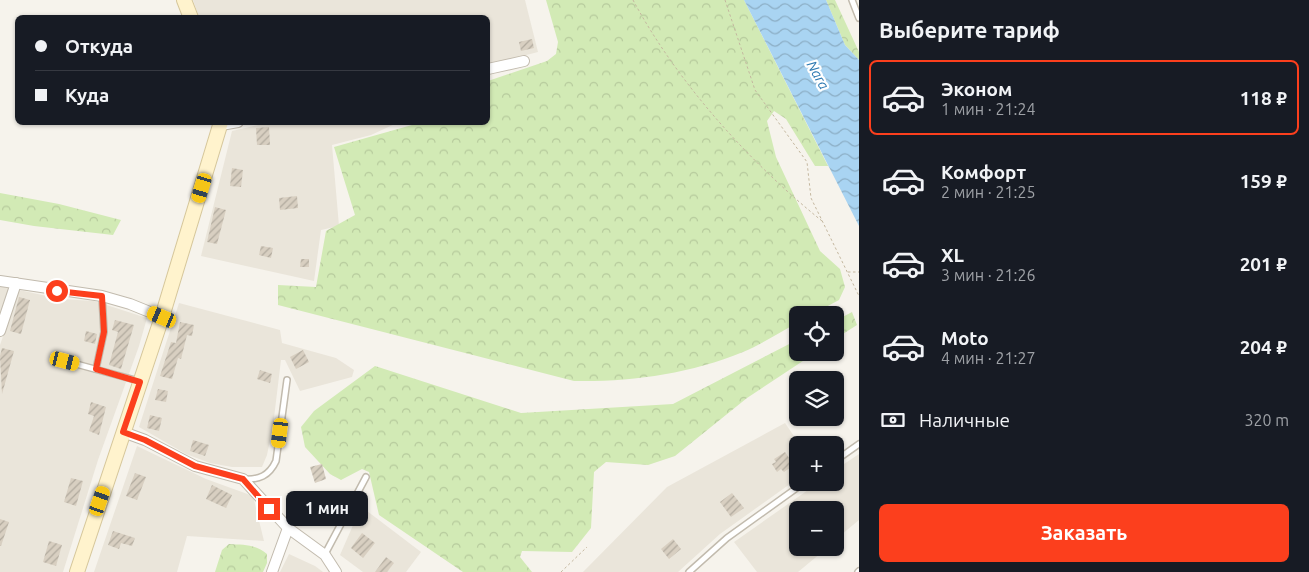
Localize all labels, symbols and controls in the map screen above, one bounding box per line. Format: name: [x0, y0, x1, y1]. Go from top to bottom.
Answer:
text: Выберите тариф: [879, 17, 1060, 42]
text: Откуда: [65, 35, 133, 57]
water label: Nara: [804, 58, 832, 92]
icon: car: [881, 75, 926, 120]
text: Эконом: [941, 78, 1012, 100]
text: Куда: [65, 84, 109, 106]
text: 118 ₽: [1240, 87, 1287, 109]
text: 1 мин · 21:24: [941, 100, 1035, 118]
icon: car: [881, 158, 926, 203]
text: Комфорт: [941, 161, 1026, 183]
text: 159 ₽: [1240, 170, 1287, 192]
car: [190, 171, 213, 205]
text: 2 мин · 21:25: [941, 183, 1035, 201]
icon: car: [881, 241, 926, 286]
text: XL: [941, 244, 964, 266]
text: 201 ₽: [1240, 253, 1287, 275]
text: 3 мин · 21:26: [941, 266, 1035, 284]
route start: [46, 280, 68, 302]
car: [145, 304, 178, 330]
map controls: [789, 306, 844, 556]
button: locate: [789, 306, 844, 361]
icon: car: [881, 324, 926, 369]
text: Moto: [941, 327, 989, 349]
text: 204 ₽: [1240, 336, 1287, 358]
text: 4 мин · 21:27: [941, 349, 1035, 367]
car: [48, 350, 81, 372]
button: layers: [789, 371, 844, 426]
icon: cash: [879, 406, 907, 434]
text: Наличные: [919, 409, 1010, 431]
text: 320 m: [1244, 411, 1289, 429]
car: [270, 417, 289, 449]
button: +: [789, 436, 844, 491]
car: [88, 484, 111, 518]
callout: 1 мин: [286, 492, 369, 526]
route end: [258, 498, 280, 520]
text: 1 мин: [305, 499, 349, 517]
button: −: [789, 501, 844, 556]
button: Заказать: [879, 504, 1289, 562]

